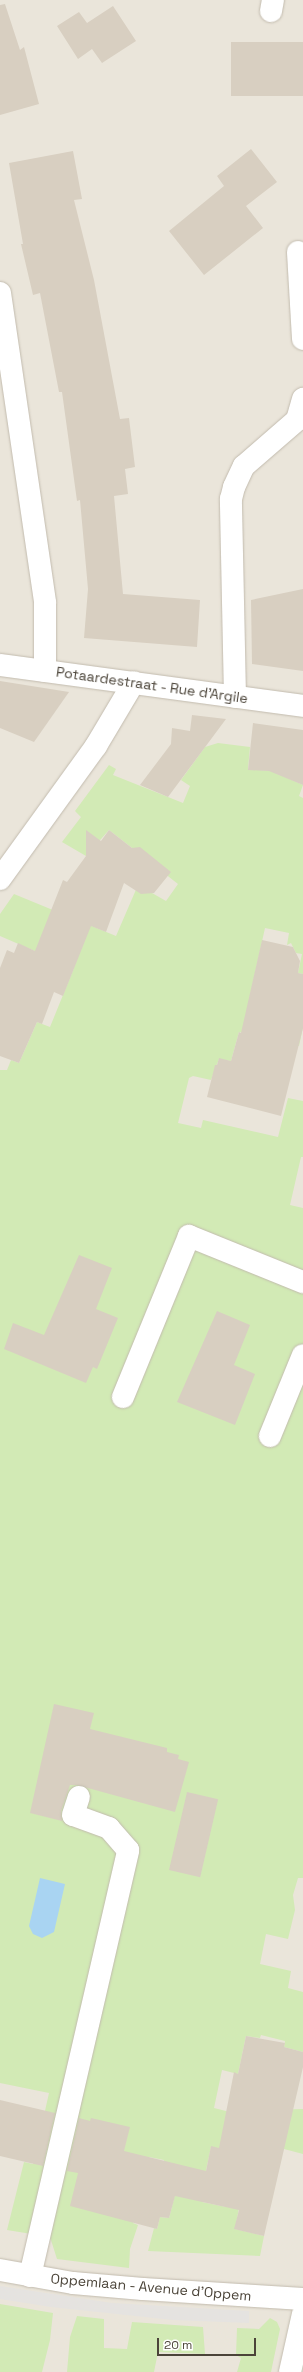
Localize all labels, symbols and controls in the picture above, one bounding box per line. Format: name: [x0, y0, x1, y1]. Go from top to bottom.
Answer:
street label: Potaardestraat - Rue d'Argile: [55, 663, 249, 707]
street label: Oppemlaan - Avenue d'Oppem: [49, 2270, 253, 2304]
scale bar: [159, 2330, 258, 2356]
text: 20 m: [164, 2337, 192, 2353]

